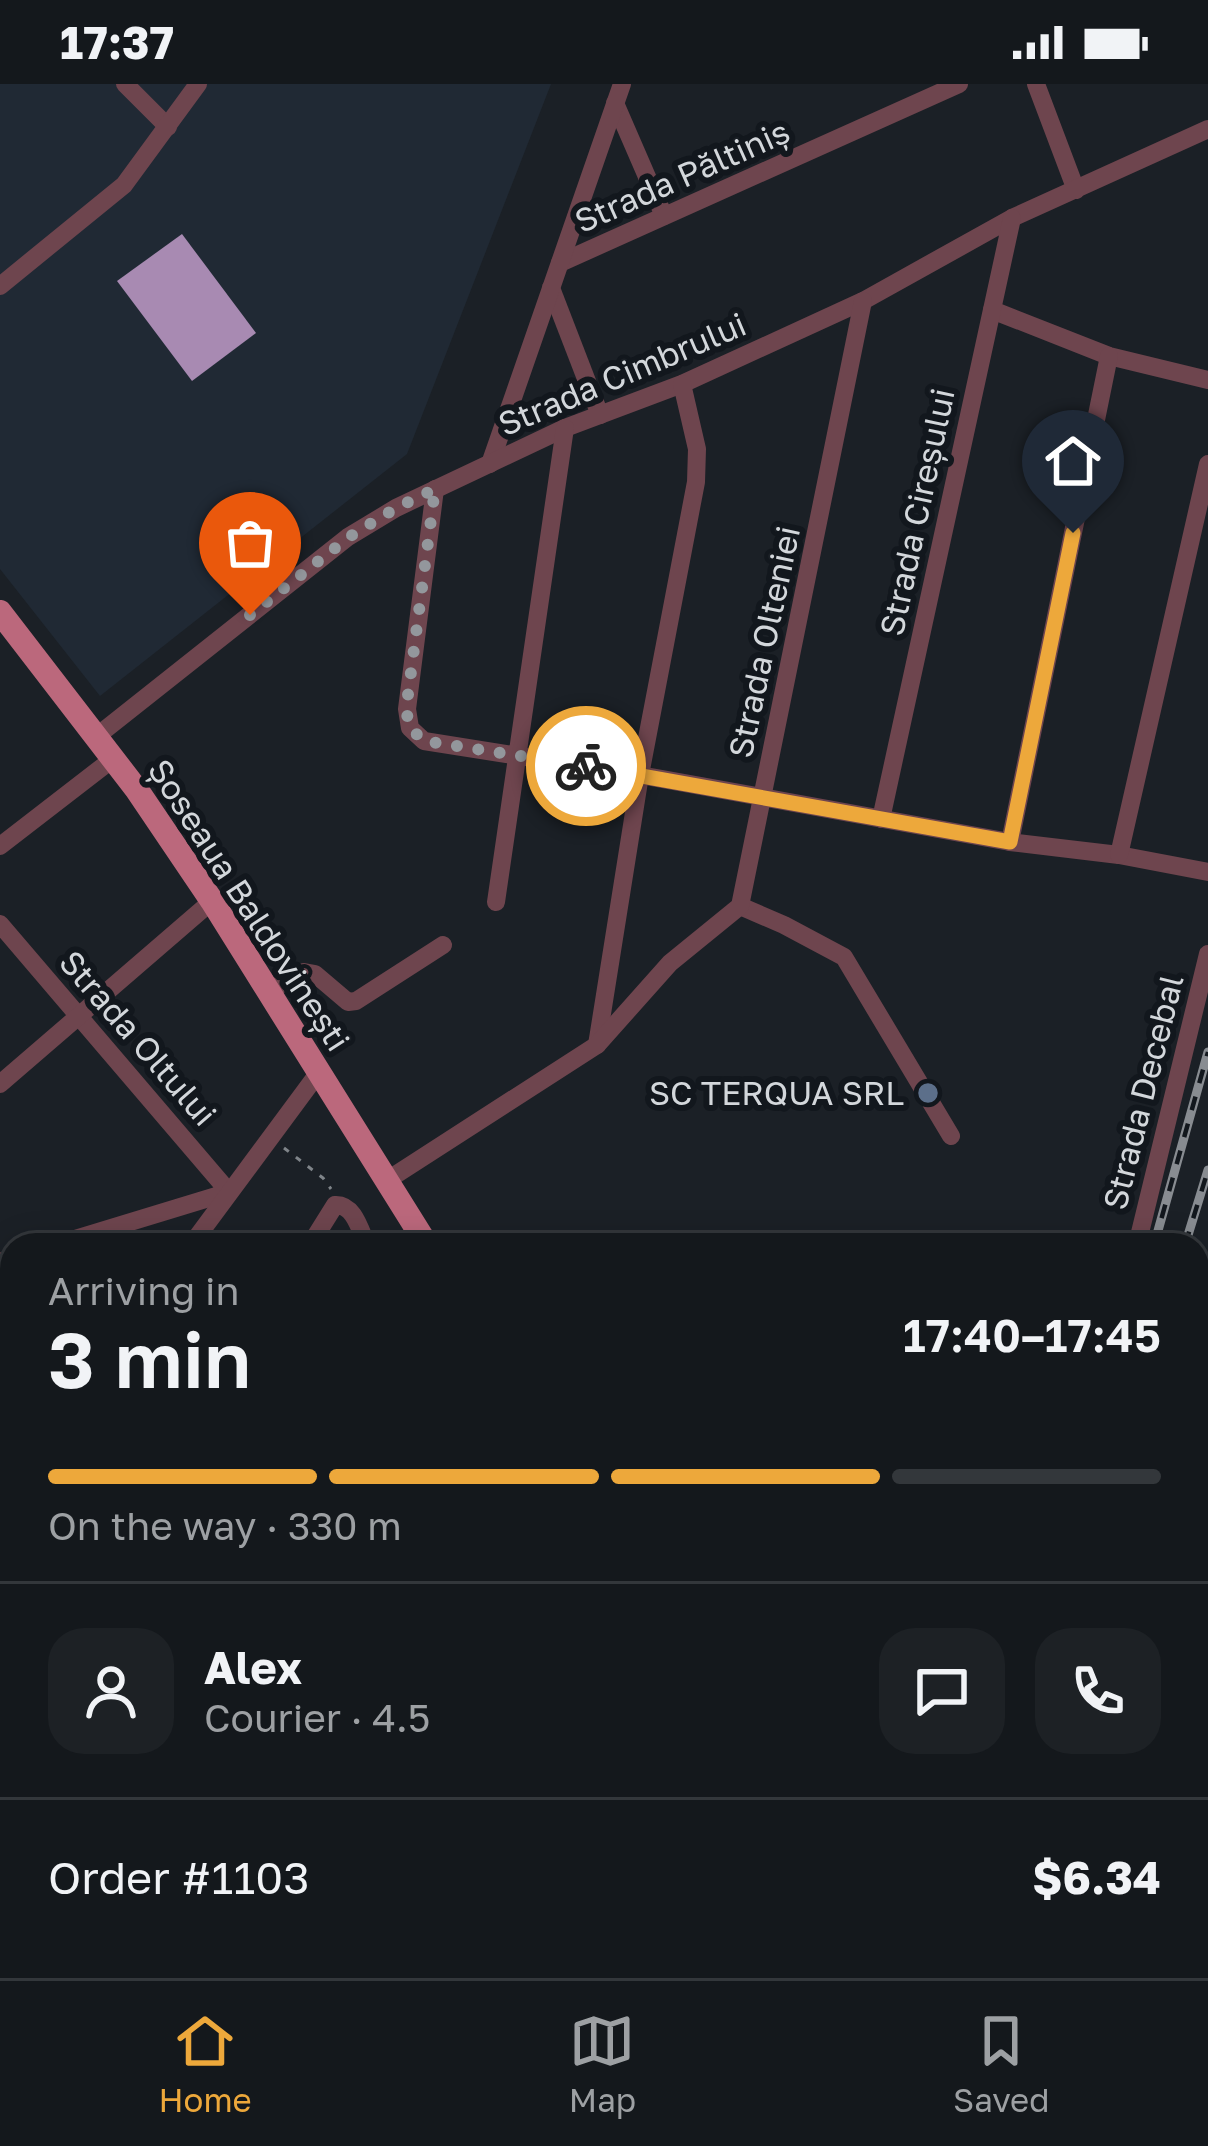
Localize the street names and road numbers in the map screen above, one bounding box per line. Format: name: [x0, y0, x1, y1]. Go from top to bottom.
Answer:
street label: Strada Păltiniș: [569, 111, 795, 241]
street label: Strada Cimbrului: [492, 304, 751, 443]
street label: Strada Cireșului: [871, 385, 963, 639]
street label: Strada Olteniei: [720, 523, 807, 761]
street label: Șoseaua Baldovinești: [140, 752, 358, 1058]
street label: Strada Oltului: [52, 942, 225, 1133]
street label: Strada Decebal: [1094, 970, 1191, 1213]

